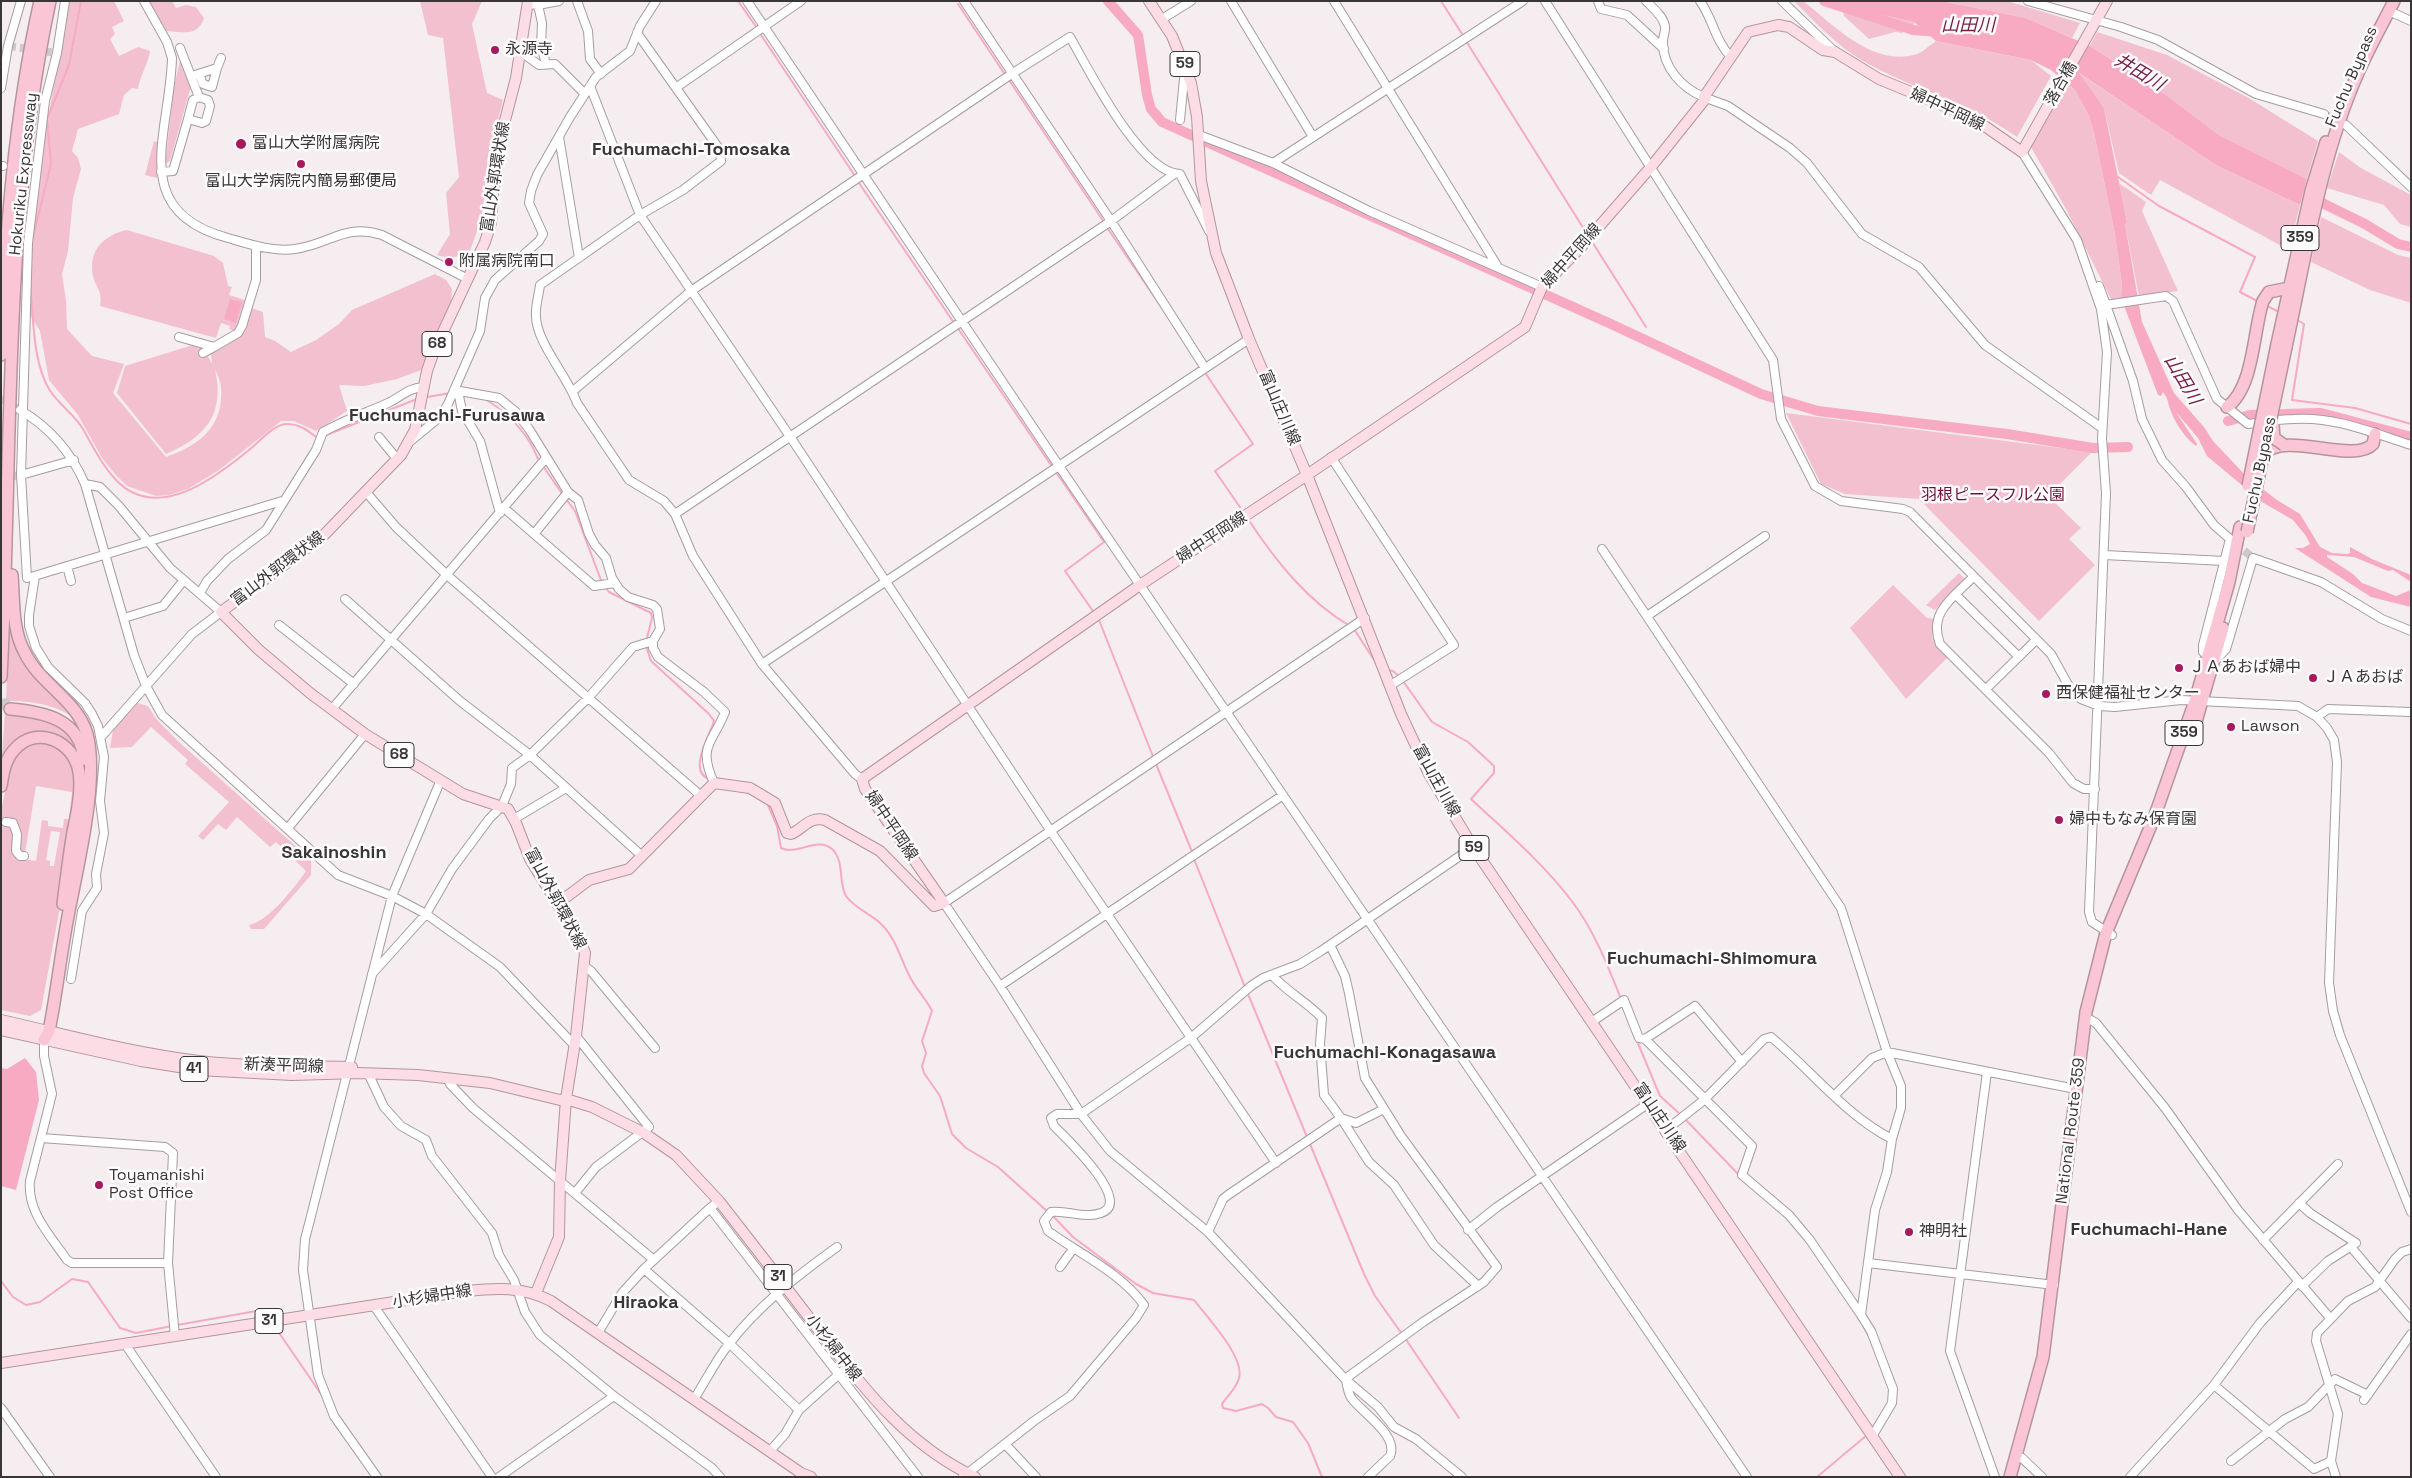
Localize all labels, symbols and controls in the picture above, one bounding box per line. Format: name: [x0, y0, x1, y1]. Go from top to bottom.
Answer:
water label: 山田川: [1941, 15, 1995, 37]
street label: Fuchu Bypass: [2322, 23, 2382, 131]
place label: 永源寺: [505, 40, 553, 60]
marker: 永源寺: [489, 44, 501, 56]
water label: 井田川: [2110, 50, 2168, 96]
road number: 59: [1170, 52, 1200, 76]
street label: 落合橋: [2041, 58, 2081, 110]
street label: 婦中平岡線: [1907, 84, 1987, 136]
street label: Hokuriku Expressway: [6, 92, 42, 256]
street label: 富山外郭環状線: [478, 120, 514, 234]
place label: 富山大学附属病院: [252, 134, 380, 154]
marker: 富山大学附属病院: [234, 137, 248, 151]
district label: Fuchumachi-Tomosaka: [592, 139, 790, 161]
marker: 富山大学病院内簡易郵便局: [295, 158, 307, 170]
place label: 富山大学病院内簡易郵便局: [205, 172, 397, 192]
street label: 婦中平岡線: [1538, 220, 1606, 292]
road number: 359: [2281, 226, 2319, 250]
place label: 附属病院南口: [459, 252, 555, 272]
marker: 附属病院南口: [443, 256, 455, 268]
road number: 68: [422, 332, 452, 356]
water label: 山田川: [2159, 351, 2205, 409]
street label: 富山庄川線: [1255, 367, 1303, 449]
district label: Fuchumachi-Furusawa: [349, 405, 545, 427]
street label: Fuchu Bypass: [2239, 415, 2281, 525]
park label: 羽根ピースフル公園: [1921, 486, 2065, 506]
street label: 婦中平岡線: [1173, 508, 1251, 568]
street label: 富山外郭環状線: [227, 528, 329, 610]
place label: ＪＡあおば婦中: [2189, 658, 2301, 678]
marker: ＪＡあおば婦中: [2173, 662, 2185, 674]
place label: ＪＡあおば: [2323, 668, 2403, 688]
marker: ＪＡあおば: [2307, 672, 2319, 684]
place label: 西保健福祉センター: [2056, 684, 2200, 704]
marker: 西保健福祉センター: [2040, 688, 2052, 700]
place label: Lawson: [2241, 717, 2300, 737]
road number: 359: [2165, 720, 2203, 746]
marker: Lawson: [2225, 721, 2237, 733]
street label: 富山庄川線: [1408, 741, 1464, 821]
road number: 68: [384, 742, 414, 768]
street label: 婦中平岡線: [861, 787, 921, 865]
place label: 婦中もなみ保育園: [2069, 810, 2197, 830]
marker: 婦中もなみ保育園: [2053, 814, 2065, 826]
road number: 59: [1459, 836, 1489, 860]
district label: Sakainoshin: [282, 842, 386, 864]
street label: 富山外郭環状線: [520, 845, 590, 953]
district label: Fuchumachi-Shimomura: [1607, 948, 1817, 970]
district label: Fuchumachi-Konagasawa: [1274, 1042, 1496, 1064]
street label: 新湊平岡線: [244, 1055, 324, 1077]
road number: 41: [180, 1056, 208, 1082]
street label: National Route 359: [2053, 1057, 2089, 1205]
street label: 富山庄川線: [1629, 1079, 1689, 1157]
place label: Toyamanishi Post Office: [109, 1166, 205, 1204]
marker: Toyamanishi Post Office: [93, 1179, 105, 1191]
district label: Fuchumachi-Hane: [2071, 1219, 2227, 1241]
place label: 神明社: [1919, 1222, 1967, 1242]
marker: 神明社: [1903, 1226, 1915, 1238]
road number: 31: [764, 1264, 792, 1290]
street label: 小杉婦中線: [391, 1281, 473, 1313]
district label: Hiraoka: [613, 1292, 679, 1314]
road number: 31: [255, 1308, 283, 1334]
street label: 小杉婦中線: [801, 1311, 865, 1385]

